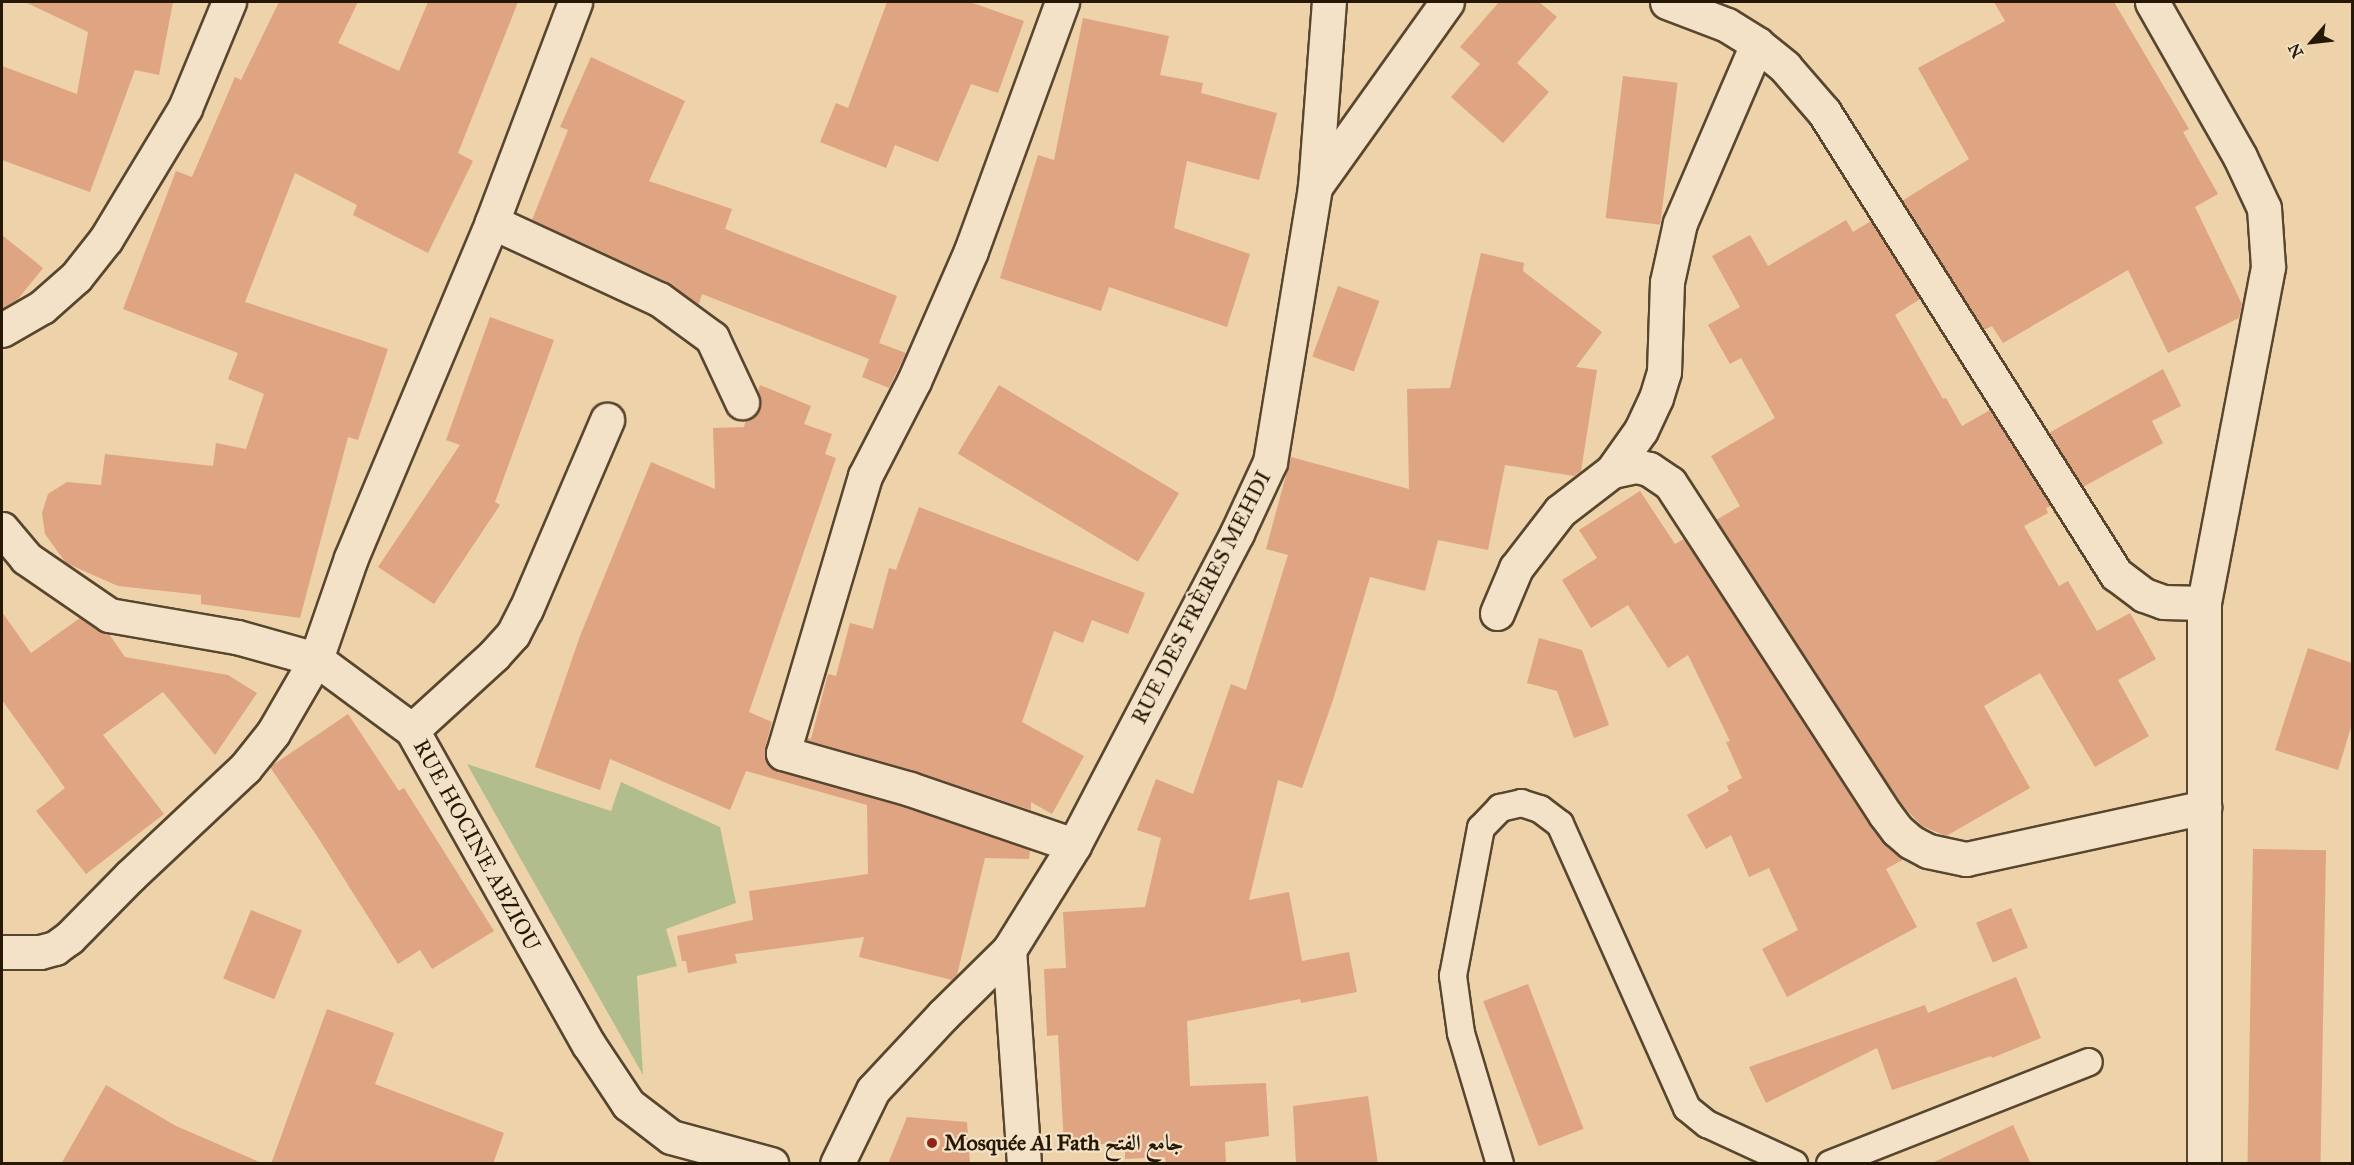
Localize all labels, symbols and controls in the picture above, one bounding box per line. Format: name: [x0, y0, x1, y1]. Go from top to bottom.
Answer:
north arrow: [2282, 12, 2342, 72]
text: N: [2284, 40, 2307, 61]
street label: RUE DES FRÈRES MEHDI: [1125, 466, 1277, 728]
street label: RUE HOCINE ABZIOU: [408, 735, 546, 955]
place label: Mosquée Al Fath جامع الفتح: [944, 1130, 1183, 1156]
marker: Mosquée Al Fath جامع الفتح: [925, 1136, 939, 1150]

